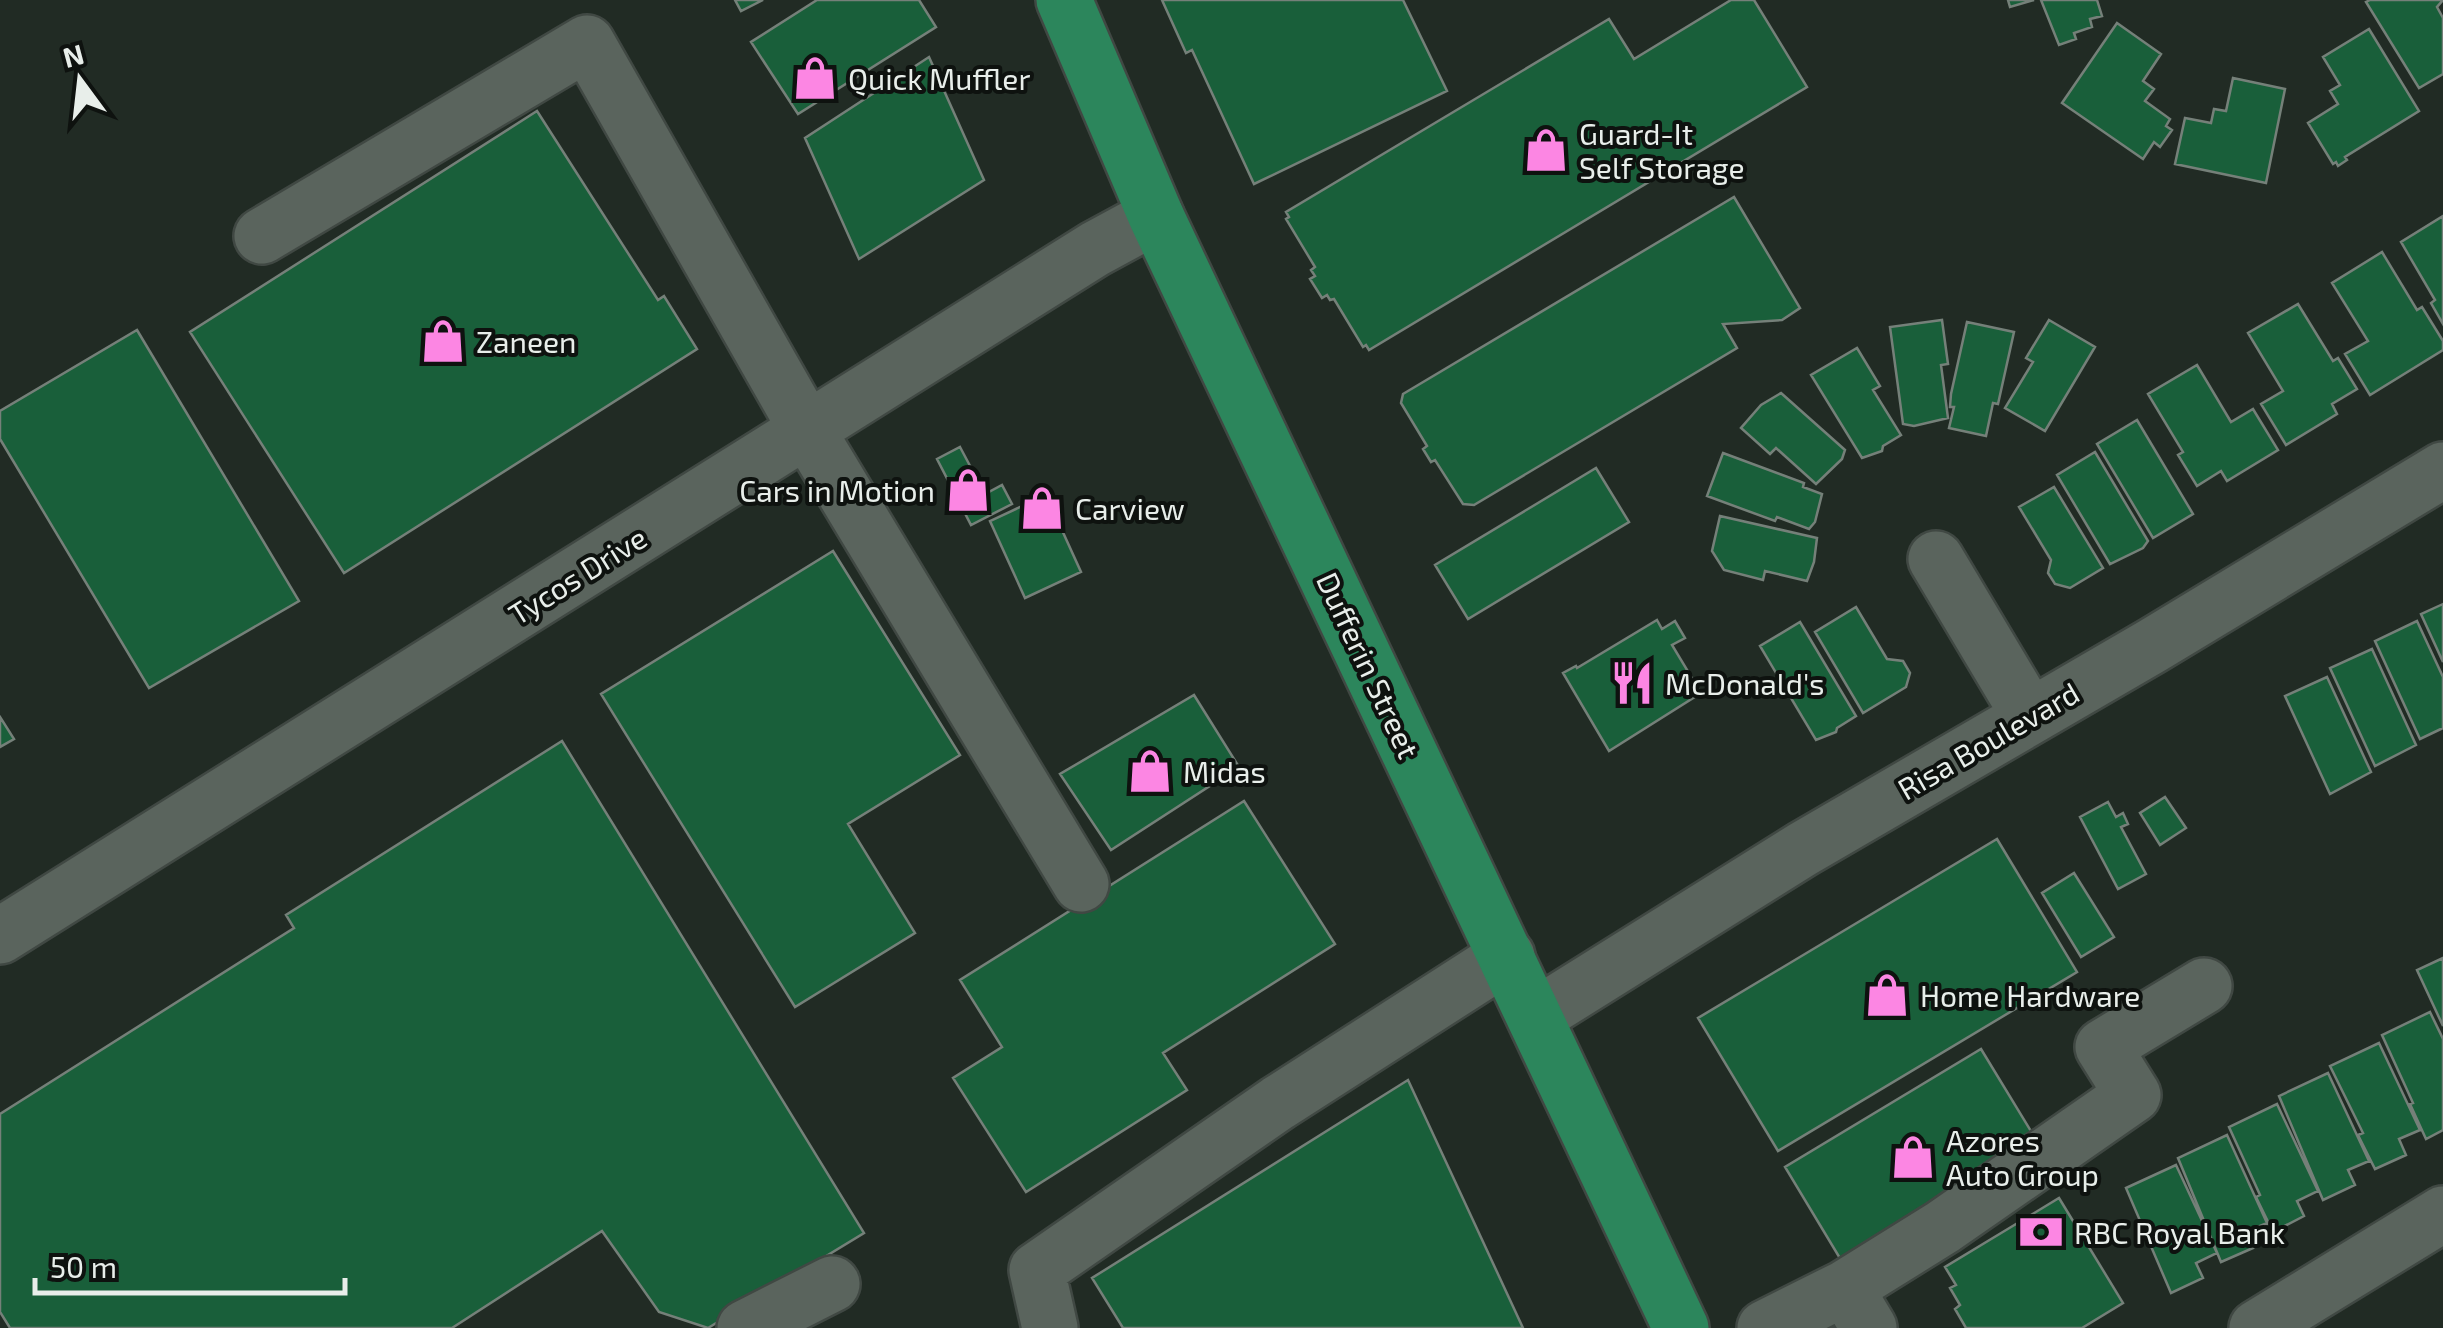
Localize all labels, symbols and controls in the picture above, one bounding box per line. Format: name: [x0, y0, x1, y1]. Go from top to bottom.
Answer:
north arrow: [30, 30, 130, 130]
text: N: [59, 36, 87, 74]
shop icon: Quick Muffler: [791, 54, 839, 102]
place label: Quick Muffler: [848, 60, 1031, 96]
place label: Guard-It Self Storage: [1579, 115, 1745, 185]
shop icon: Guard-It Self Storage: [1522, 126, 1570, 174]
shop icon: Zaneen: [419, 317, 467, 365]
place label: Zaneen: [476, 323, 577, 359]
shop icon: Cars in Motion: [944, 466, 992, 514]
place label: Cars in Motion: [739, 472, 935, 508]
shop icon: Carview: [1018, 484, 1066, 532]
place label: Carview: [1075, 490, 1185, 526]
street label: Tycos Drive: [501, 519, 653, 631]
street label: Dufferin Street: [1310, 566, 1428, 764]
restaurant icon: McDonald's: [1608, 659, 1656, 707]
place label: McDonald's: [1665, 665, 1824, 701]
street label: Risa Boulevard: [1891, 674, 2085, 806]
shop icon: Midas: [1126, 747, 1174, 795]
place label: Midas: [1183, 753, 1266, 789]
shop icon: Home Hardware: [1863, 971, 1911, 1019]
place label: Home Hardware: [1920, 977, 2140, 1013]
place label: Azores Auto Group: [1946, 1122, 2099, 1192]
shop icon: Azores Auto Group: [1889, 1133, 1937, 1181]
bank icon: RBC Royal Bank: [2017, 1208, 2065, 1256]
place label: RBC Royal Bank: [2074, 1214, 2285, 1250]
scale bar: [35, 1233, 345, 1295]
text: 50 m: [50, 1248, 117, 1284]

